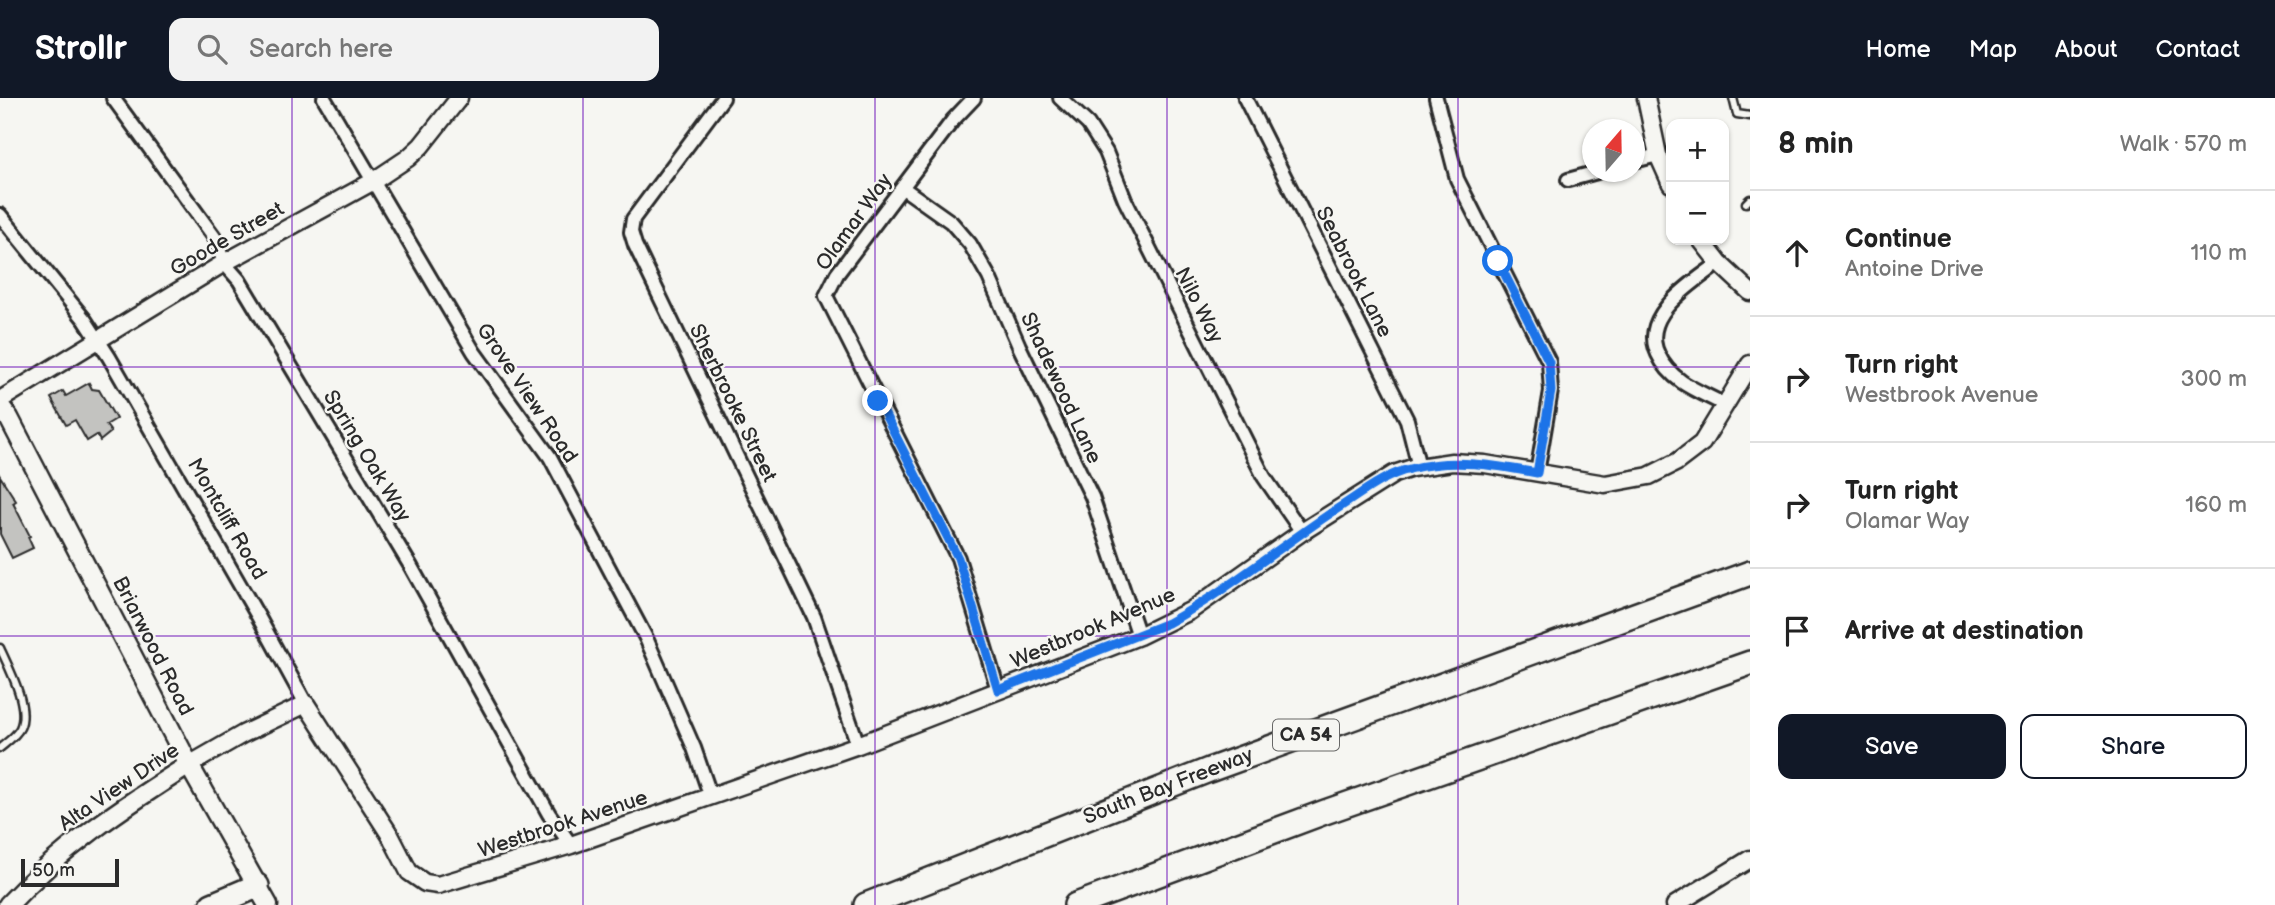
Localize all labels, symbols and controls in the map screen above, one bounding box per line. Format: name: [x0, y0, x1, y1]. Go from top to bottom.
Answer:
search box: [169, 18, 659, 81]
text: Strollr: [35, 29, 127, 69]
icon: search: [193, 30, 231, 68]
text: Search here: [249, 34, 393, 65]
text: Home: [1866, 35, 1931, 64]
text: Map: [1969, 35, 2017, 64]
text: About: [2055, 35, 2117, 64]
text: Contact: [2155, 35, 2240, 64]
north arrow: [1582, 119, 1645, 182]
map controls: [1666, 119, 1729, 245]
button: +: [1666, 119, 1729, 182]
text: 8 min: [1778, 126, 1854, 162]
text: Walk · 570 m: [2120, 130, 2247, 158]
street label: Olamar Way: [811, 168, 898, 275]
button: −: [1666, 182, 1729, 245]
street label: Goode Street: [166, 196, 289, 282]
street label: Seabrook Lane: [1310, 202, 1398, 342]
text: Continue: [1845, 224, 1952, 255]
icon: ahead: [1778, 234, 1816, 272]
text: 110 m: [2190, 239, 2247, 267]
route start: [1482, 245, 1513, 276]
text: Antoine Drive: [1845, 255, 1984, 283]
street label: Nilo Way: [1169, 263, 1229, 347]
street label: Shadewood Lane: [1015, 308, 1107, 468]
street label: Grove View Road: [471, 318, 583, 468]
street label: Sherbrooke Street: [684, 320, 782, 486]
text: Turn right: [1845, 350, 1958, 381]
icon: right: [1778, 360, 1816, 398]
text: 300 m: [2181, 365, 2247, 393]
text: Westbrook Avenue: [1845, 381, 2038, 409]
route end: [862, 385, 893, 416]
street label: Spring Oak Way: [318, 386, 416, 527]
street label: Montcliff Road: [182, 454, 272, 584]
text: Turn right: [1845, 476, 1958, 507]
icon: right: [1778, 486, 1816, 524]
text: 160 m: [2185, 491, 2247, 519]
text: Olamar Way: [1845, 507, 1969, 535]
street label: Briarwood Road: [107, 572, 199, 720]
street label: Westbrook Avenue: [1007, 582, 1179, 674]
icon: arrive: [1778, 612, 1816, 650]
text: Arrive at destination: [1845, 616, 2084, 647]
button: Save: [1778, 714, 2006, 779]
button: Share: [2020, 714, 2247, 779]
road number: CA 54: [1273, 720, 1339, 750]
street label: Alta View Drive: [54, 738, 184, 836]
street label: South Bay Freeway: [1080, 742, 1257, 830]
street label: Westbrook Avenue: [475, 785, 651, 863]
scale bar: [21, 856, 119, 888]
text: 50 m: [32, 859, 75, 882]

